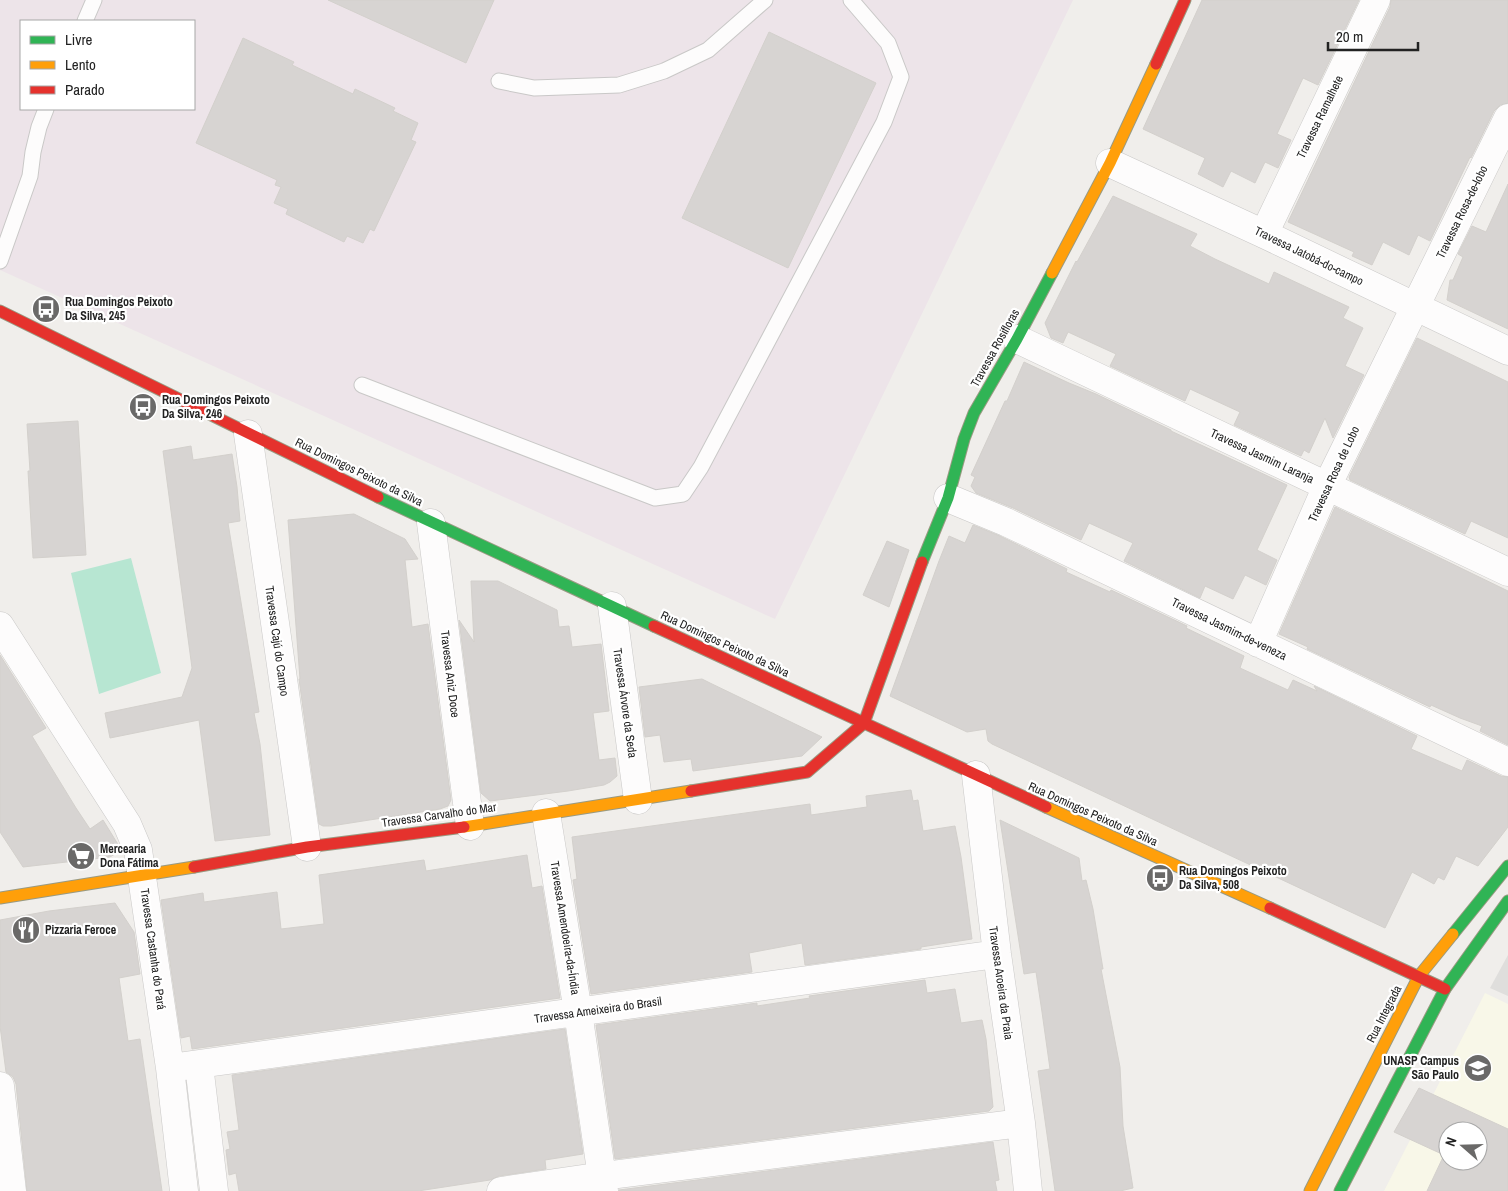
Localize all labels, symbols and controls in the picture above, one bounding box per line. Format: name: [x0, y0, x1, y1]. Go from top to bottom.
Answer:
legend: [20, 20, 195, 110]
scale bar: [1328, 20, 1418, 52]
text: 20 m: [1336, 26, 1363, 47]
text: Livre: [65, 29, 93, 50]
text: Lento: [65, 54, 96, 75]
street label: Travessa Ramalhete: [1293, 73, 1347, 161]
text: Parado: [65, 79, 105, 100]
street label: Travessa Rosa-de-lobo: [1432, 163, 1492, 261]
street label: Travessa Jatobá-do-campo: [1252, 223, 1366, 289]
bus stop icon: Rua Domingos Peixoto Da Silva, 245: [31, 294, 61, 324]
place label: Rua Domingos Peixoto Da Silva, 245: [65, 294, 173, 324]
street label: Travessa Rosifloras: [967, 306, 1023, 390]
bus stop icon: Rua Domingos Peixoto Da Silva, 246: [128, 392, 158, 422]
place label: Rua Domingos Peixoto Da Silva, 246: [162, 392, 270, 422]
street label: Travessa Rosa de Lobo: [1305, 423, 1363, 525]
street label: Travessa Jasmim Laranja: [1207, 425, 1317, 487]
street label: Rua Domingos Peixoto da Silva: [293, 434, 426, 510]
street label: Travessa Cajú do Campo: [261, 585, 293, 697]
street label: Travessa Jasmim-de-veneza: [1169, 594, 1290, 664]
street label: Rua Domingos Peixoto da Silva: [658, 607, 792, 681]
street label: Travessa Aniz Doce: [437, 630, 463, 718]
street label: Travessa Árvore da Seda: [609, 647, 641, 759]
street label: Rua Domingos Peixoto da Silva: [1026, 778, 1161, 850]
street label: Travessa Carvalho do Mar: [381, 799, 498, 831]
supermarket icon: Mercearia Dona Fátima: [66, 841, 96, 871]
place label: Mercearia Dona Fátima: [100, 841, 159, 871]
street label: Travessa Amendoeira-da-Índia: [547, 860, 584, 997]
bus stop icon: Rua Domingos Peixoto Da Silva, 508: [1145, 863, 1175, 893]
place label: Rua Domingos Peixoto Da Silva, 508: [1179, 863, 1287, 893]
street label: Travessa Castanha do Pará: [137, 887, 169, 1011]
restaurant icon: Pizzaria Feroce: [11, 915, 41, 945]
place label: Pizzaria Feroce: [45, 922, 117, 938]
street label: Travessa Aroeira da Praia: [985, 925, 1017, 1041]
street label: Rua Integrada: [1363, 982, 1406, 1045]
street label: Travessa Ameixeira do Brasil: [533, 993, 663, 1027]
place label: UNASP Campus São Paulo: [1383, 1053, 1460, 1083]
school or university icon: UNASP Campus São Paulo: [1463, 1053, 1493, 1083]
north arrow: [1438, 1121, 1488, 1171]
text: N: [1441, 1135, 1461, 1149]

